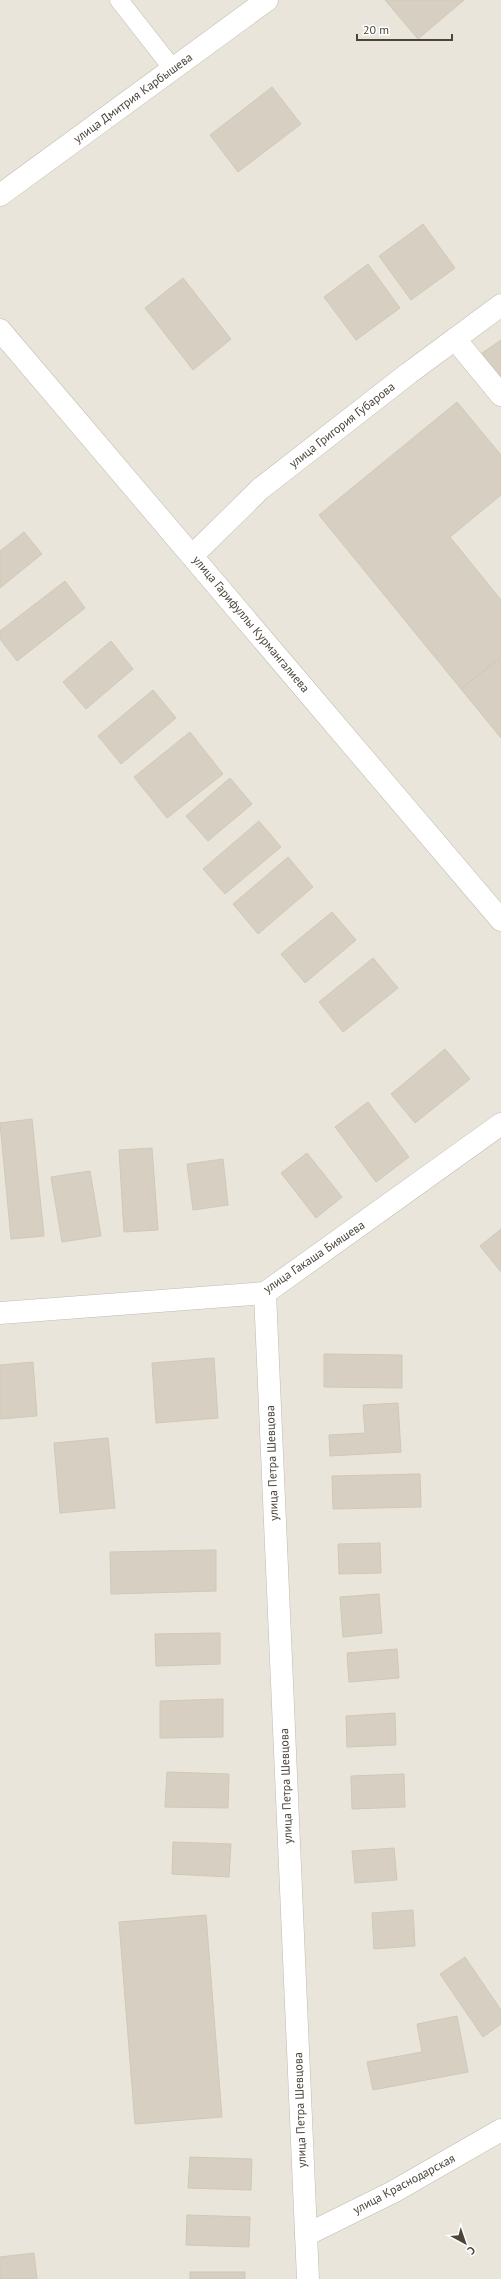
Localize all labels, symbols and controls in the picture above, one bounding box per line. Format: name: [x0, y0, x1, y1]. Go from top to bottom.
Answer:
scale bar: [357, 16, 452, 42]
text: 20 m: [363, 22, 389, 37]
street label: улица Дмитрия Карбышева: [70, 49, 195, 146]
street label: улица Григория Губарова: [286, 379, 398, 471]
street label: улица Гарифуллы Курмангалиева: [190, 552, 313, 695]
street label: улица Гакаша Бияшева: [260, 1217, 367, 1296]
street label: улица Петра Шевцова: [262, 1405, 281, 1521]
street label: улица Петра Шевцова: [276, 1728, 295, 1844]
street label: улица Петра Шевцова: [290, 2052, 309, 2168]
street label: улица Краснодарская: [350, 2150, 457, 2217]
north arrow: [445, 2223, 485, 2263]
text: С: [465, 2243, 478, 2258]

